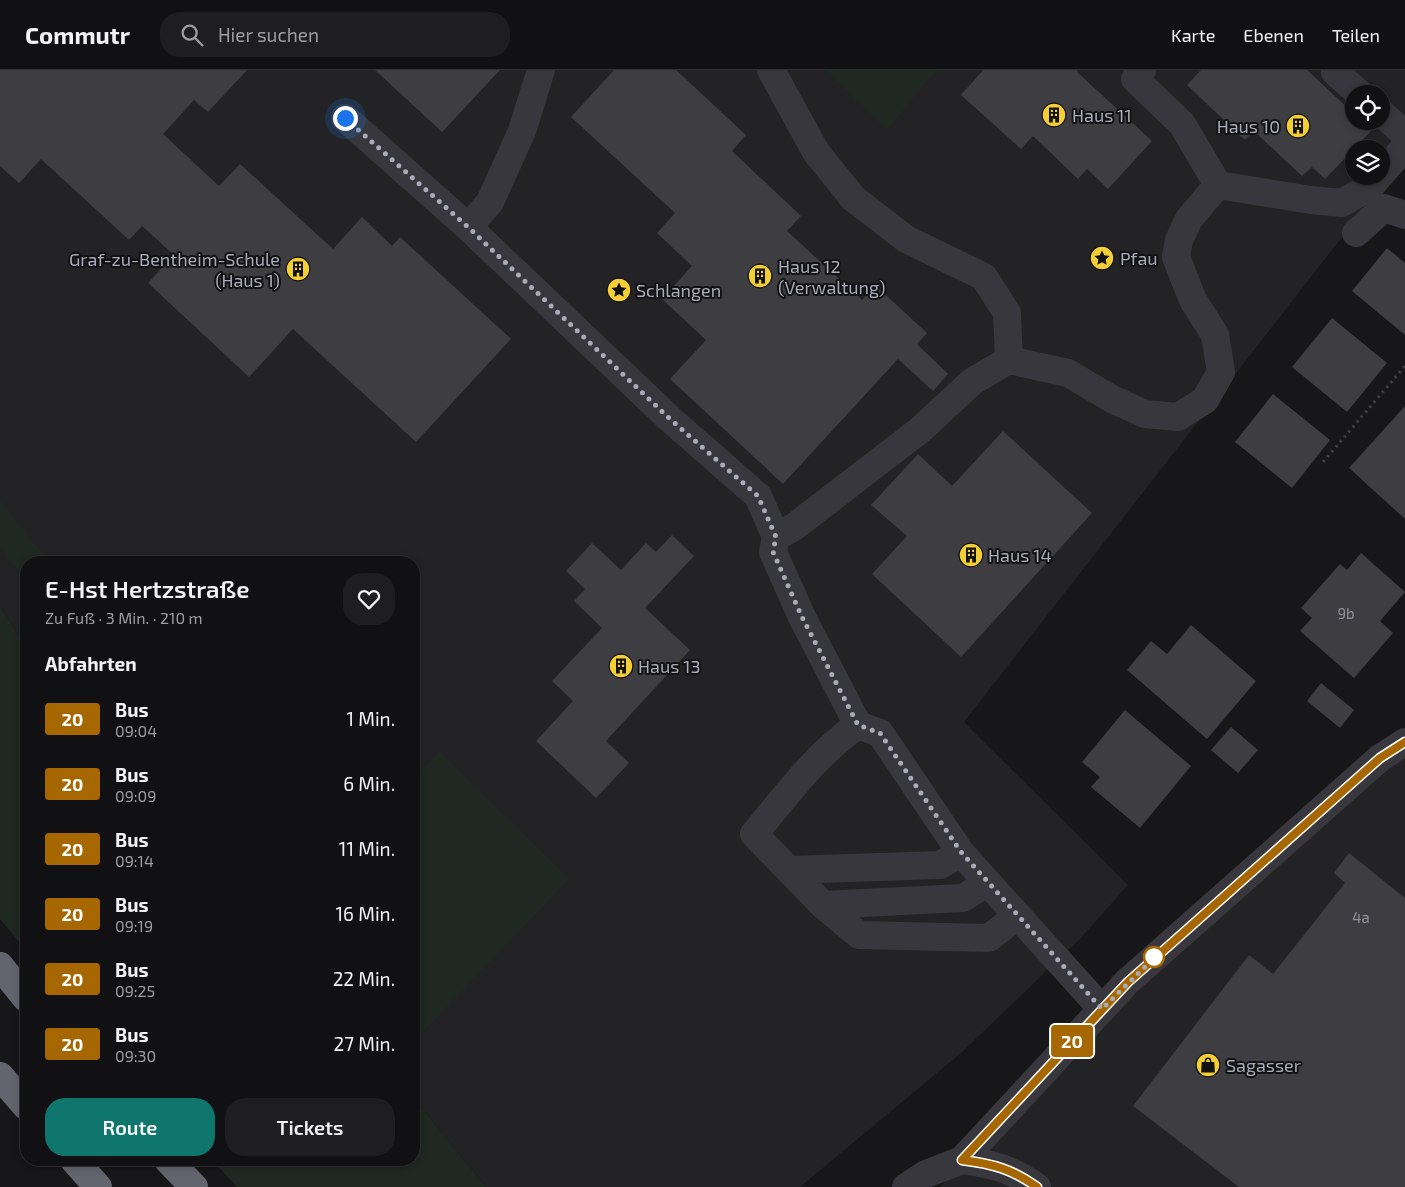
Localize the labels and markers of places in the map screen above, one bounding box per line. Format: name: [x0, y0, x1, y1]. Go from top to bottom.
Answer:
building icon: Haus 11: [1041, 102, 1067, 128]
place label: Haus 11: [1072, 104, 1132, 126]
building icon: Haus 10: [1285, 113, 1311, 139]
place label: Haus 10: [1217, 115, 1280, 137]
place icon: Pfau: [1089, 245, 1115, 271]
place label: Pfau: [1120, 247, 1158, 269]
place label: Graf-zu-Bentheim-Schule (Haus 1): [69, 248, 280, 291]
place label: Haus 12 (Verwaltung): [778, 255, 886, 298]
building icon: Graf-zu-Bentheim-Schule (Haus 1): [285, 256, 311, 282]
building icon: Haus 12 (Verwaltung): [747, 263, 773, 289]
place icon: Schlangen: [606, 277, 632, 303]
place label: Schlangen: [636, 279, 721, 301]
building icon: Haus 14: [958, 542, 984, 568]
place label: Haus 14: [988, 544, 1052, 566]
building icon: Haus 13: [608, 653, 634, 679]
place label: Haus 13: [638, 655, 701, 677]
unlabelled marker: [1143, 946, 1165, 968]
shop icon: Sagasser: [1195, 1052, 1221, 1078]
place label: Sagasser: [1226, 1054, 1301, 1076]

